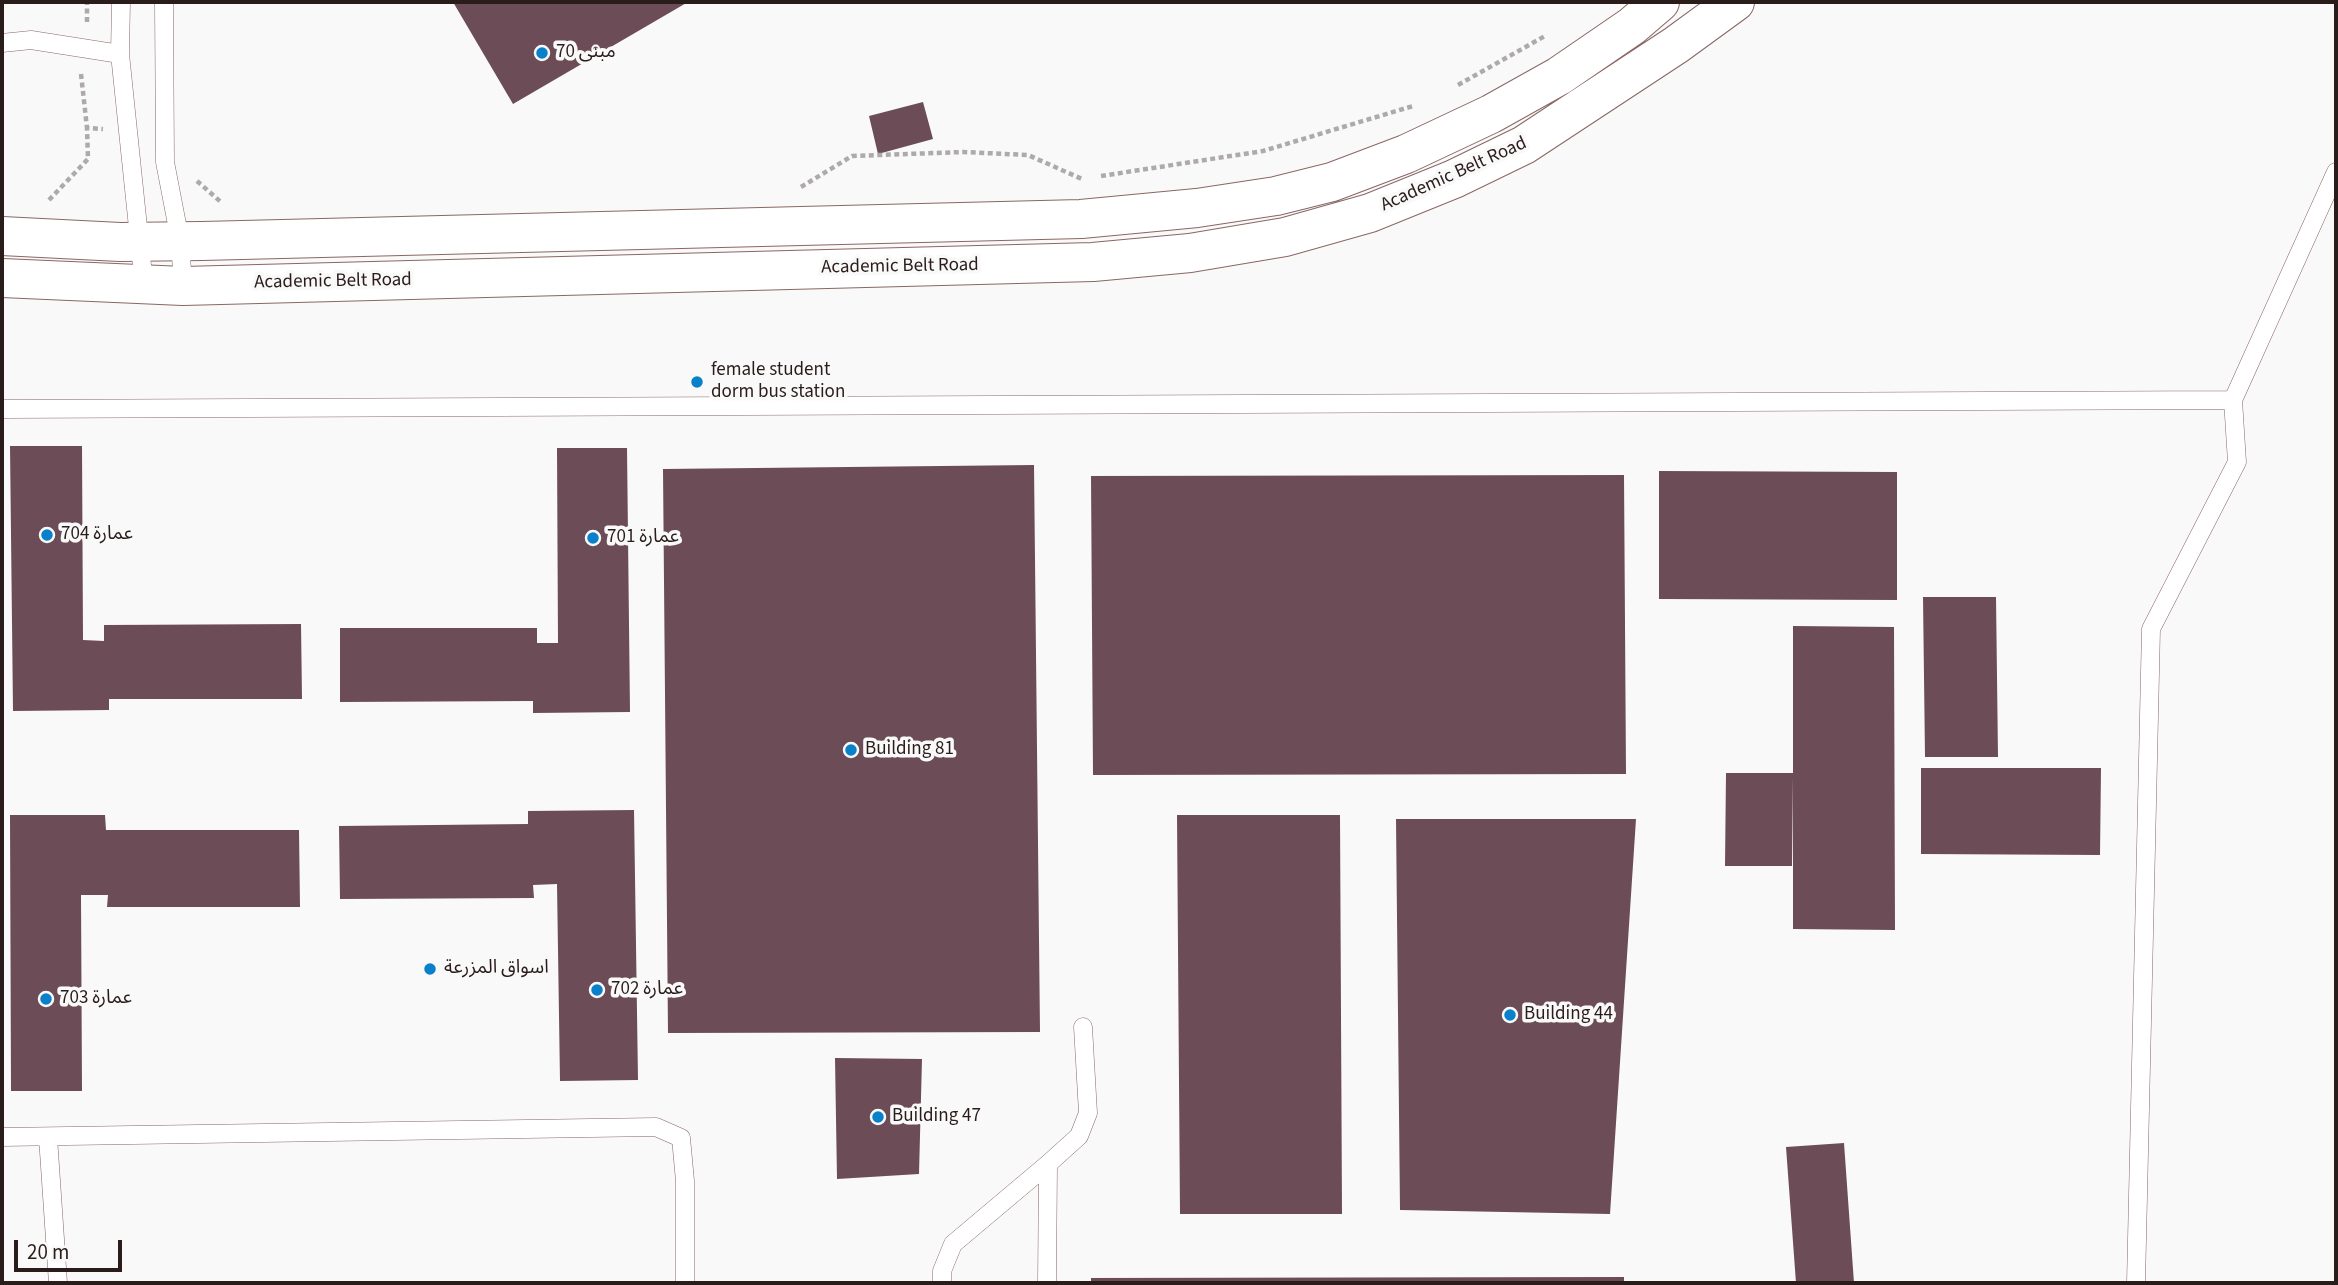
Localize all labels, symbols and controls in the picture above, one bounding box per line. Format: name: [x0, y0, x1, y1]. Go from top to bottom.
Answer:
place label: مبنى 70: [556, 42, 616, 64]
marker: مبنى 70: [534, 45, 550, 61]
street label: Academic Belt Road: [1377, 133, 1531, 217]
street label: Academic Belt Road: [821, 254, 979, 280]
street label: Academic Belt Road: [254, 269, 412, 295]
place label: female student dorm bus station: [711, 360, 845, 404]
marker: female student dorm bus station: [689, 374, 705, 390]
place label: عمارة 704: [61, 524, 133, 546]
marker: عمارة 704: [39, 527, 55, 543]
place label: عمارة 701: [607, 527, 679, 549]
marker: عمارة 701: [585, 530, 601, 546]
place label: Building 81: [865, 739, 954, 761]
marker: Building 81: [843, 742, 859, 758]
place label: اسواق المزرعة: [444, 958, 549, 980]
marker: اسواق المزرعة: [422, 961, 438, 977]
place label: عمارة 702: [611, 979, 683, 1001]
marker: عمارة 702: [589, 982, 605, 998]
place label: عمارة 703: [60, 988, 132, 1010]
marker: عمارة 703: [38, 991, 54, 1007]
place label: Building 44: [1524, 1004, 1613, 1026]
marker: Building 44: [1502, 1007, 1518, 1023]
place label: Building 47: [892, 1106, 981, 1128]
marker: Building 47: [870, 1109, 886, 1125]
scale bar: [18, 1226, 126, 1270]
text: 20 m: [27, 1237, 69, 1267]

